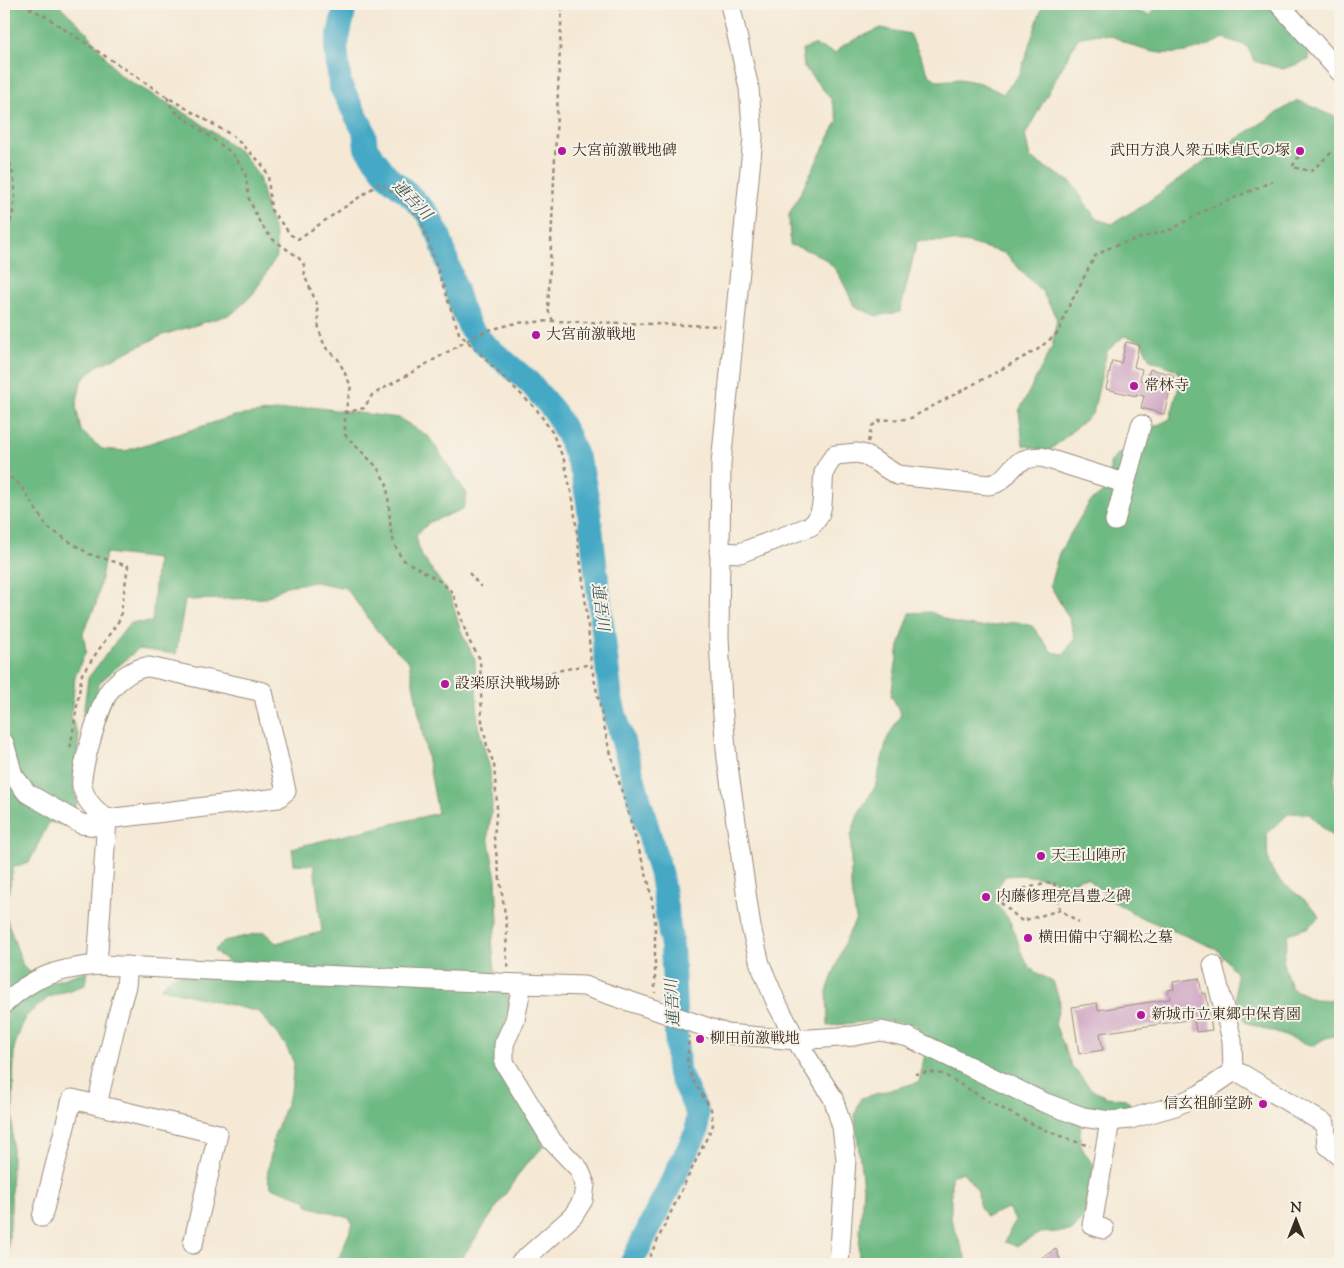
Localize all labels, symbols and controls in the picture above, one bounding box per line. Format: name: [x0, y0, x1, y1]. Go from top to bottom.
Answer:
place label: 大宮前激戦地碑: [572, 141, 677, 162]
place label: 武田方浪人衆五味貞氏の塚: [1110, 141, 1290, 162]
marker: 大宮前激戦地碑: [556, 145, 568, 157]
marker: 武田方浪人衆五味貞氏の塚: [1294, 145, 1306, 157]
water label: 連吾川: [386, 176, 437, 228]
place label: 大宮前激戦地: [546, 325, 636, 346]
marker: 大宮前激戦地: [530, 329, 542, 341]
place label: 常林寺: [1144, 376, 1189, 397]
marker: 常林寺: [1128, 380, 1140, 392]
water label: 連吾川: [585, 582, 614, 634]
place label: 設楽原決戦場跡: [455, 674, 560, 695]
marker: 設楽原決戦場跡: [439, 678, 451, 690]
place label: 天王山陣所: [1051, 846, 1126, 867]
marker: 天王山陣所: [1035, 850, 1047, 862]
place label: 内藤修理亮昌豊之碑: [996, 887, 1131, 908]
marker: 内藤修理亮昌豊之碑: [980, 891, 992, 903]
place label: 横田備中守綱松之墓: [1038, 928, 1173, 949]
marker: 横田備中守綱松之墓: [1022, 932, 1034, 944]
water label: 連吾川: [661, 976, 687, 1028]
place label: 新城市立東郷中保育園: [1151, 1005, 1301, 1026]
marker: 新城市立東郷中保育園: [1135, 1009, 1147, 1021]
place label: 柳田前激戦地: [710, 1029, 800, 1050]
marker: 柳田前激戦地: [694, 1033, 706, 1045]
place label: 信玄祖師堂跡: [1163, 1094, 1253, 1115]
marker: 信玄祖師堂跡: [1257, 1098, 1269, 1110]
north arrow: [1272, 1196, 1322, 1246]
text: N: [1290, 1199, 1302, 1219]

